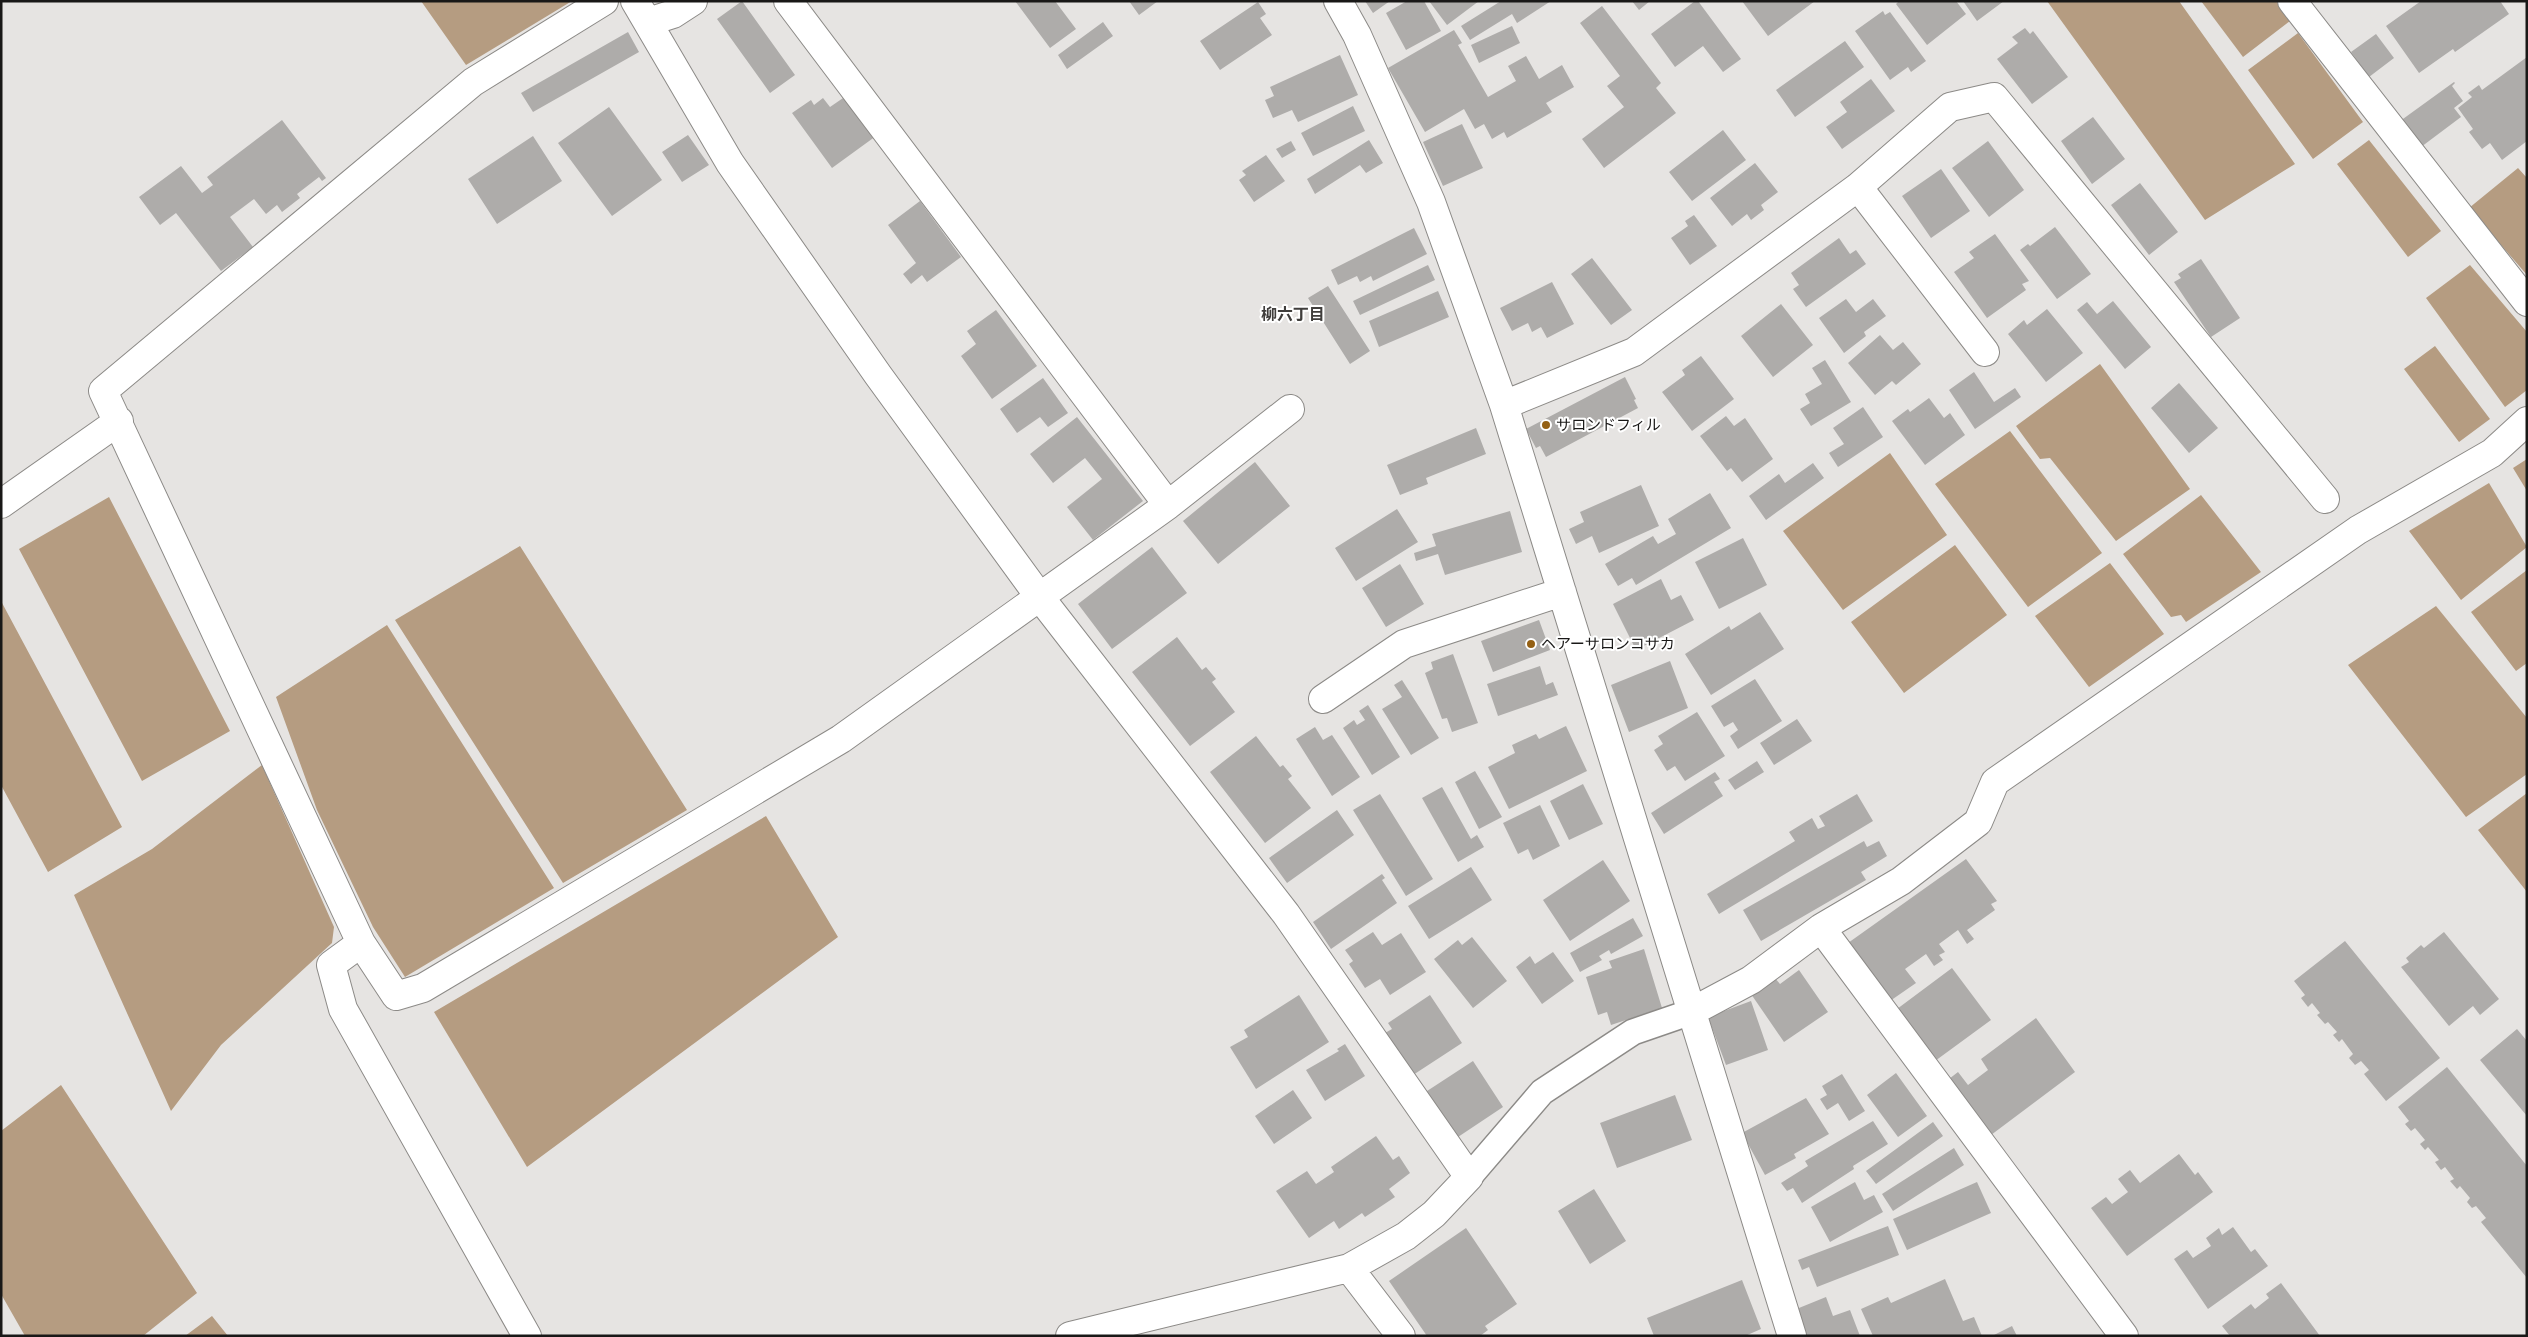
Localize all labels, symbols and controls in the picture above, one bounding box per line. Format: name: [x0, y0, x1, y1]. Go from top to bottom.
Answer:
district label: 柳六丁目: [1261, 305, 1325, 324]
place label: サロンドフィル: [1556, 416, 1661, 434]
marker: サロンドフィル: [1540, 419, 1552, 431]
place label: ヘアーサロンコサカ: [1541, 635, 1675, 653]
marker: ヘアーサロンコサカ: [1525, 638, 1537, 650]

